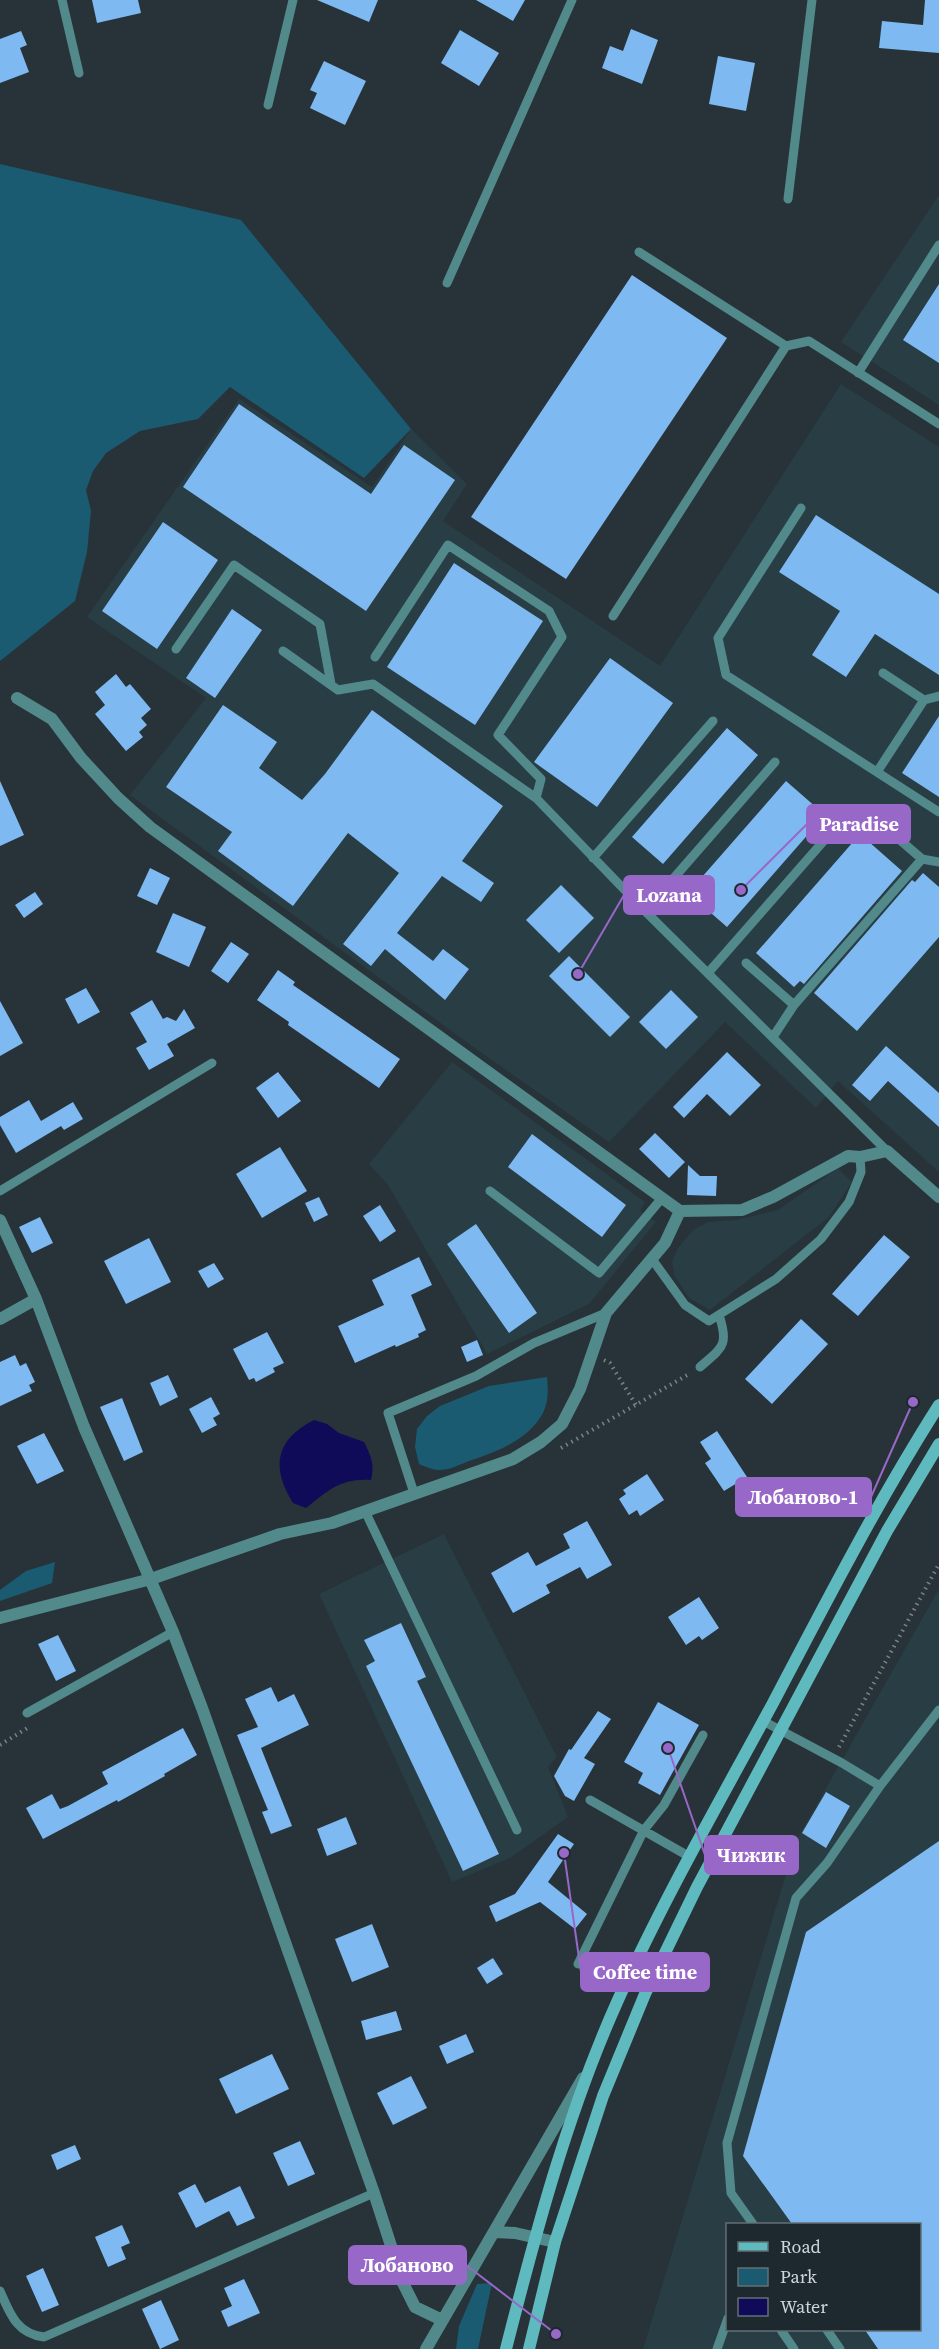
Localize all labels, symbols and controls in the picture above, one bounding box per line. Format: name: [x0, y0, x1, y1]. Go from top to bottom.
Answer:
callout: Paradise: [807, 805, 910, 843]
text: Paradise: [819, 810, 899, 838]
callout: Lozana: [624, 876, 714, 914]
text: Lozana: [636, 881, 702, 909]
callout: Лобаново-1: [736, 1478, 871, 1516]
text: Лобаново-1: [747, 1483, 859, 1511]
callout: Чижик: [705, 1836, 798, 1874]
text: Чижик: [717, 1841, 786, 1869]
callout: Coffee time: [581, 1953, 709, 1991]
text: Coffee time: [593, 1958, 697, 1986]
legend: [726, 2223, 921, 2331]
text: Road: [780, 2234, 821, 2259]
callout: Лобаново: [349, 2246, 466, 2284]
text: Лобаново: [360, 2251, 454, 2279]
text: Park: [780, 2264, 817, 2289]
text: Water: [780, 2294, 828, 2319]

